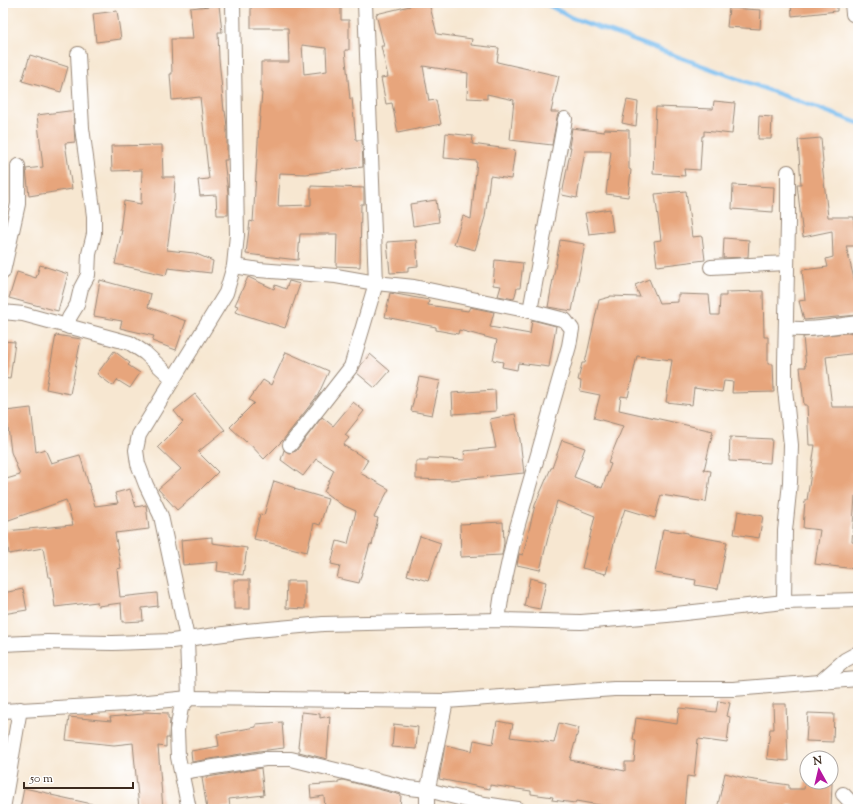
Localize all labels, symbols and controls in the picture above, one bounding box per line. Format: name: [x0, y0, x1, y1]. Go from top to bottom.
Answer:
north arrow: [799, 750, 839, 790]
text: N: [811, 753, 823, 770]
scale bar: [24, 764, 133, 790]
text: 50 m: [29, 770, 53, 788]

